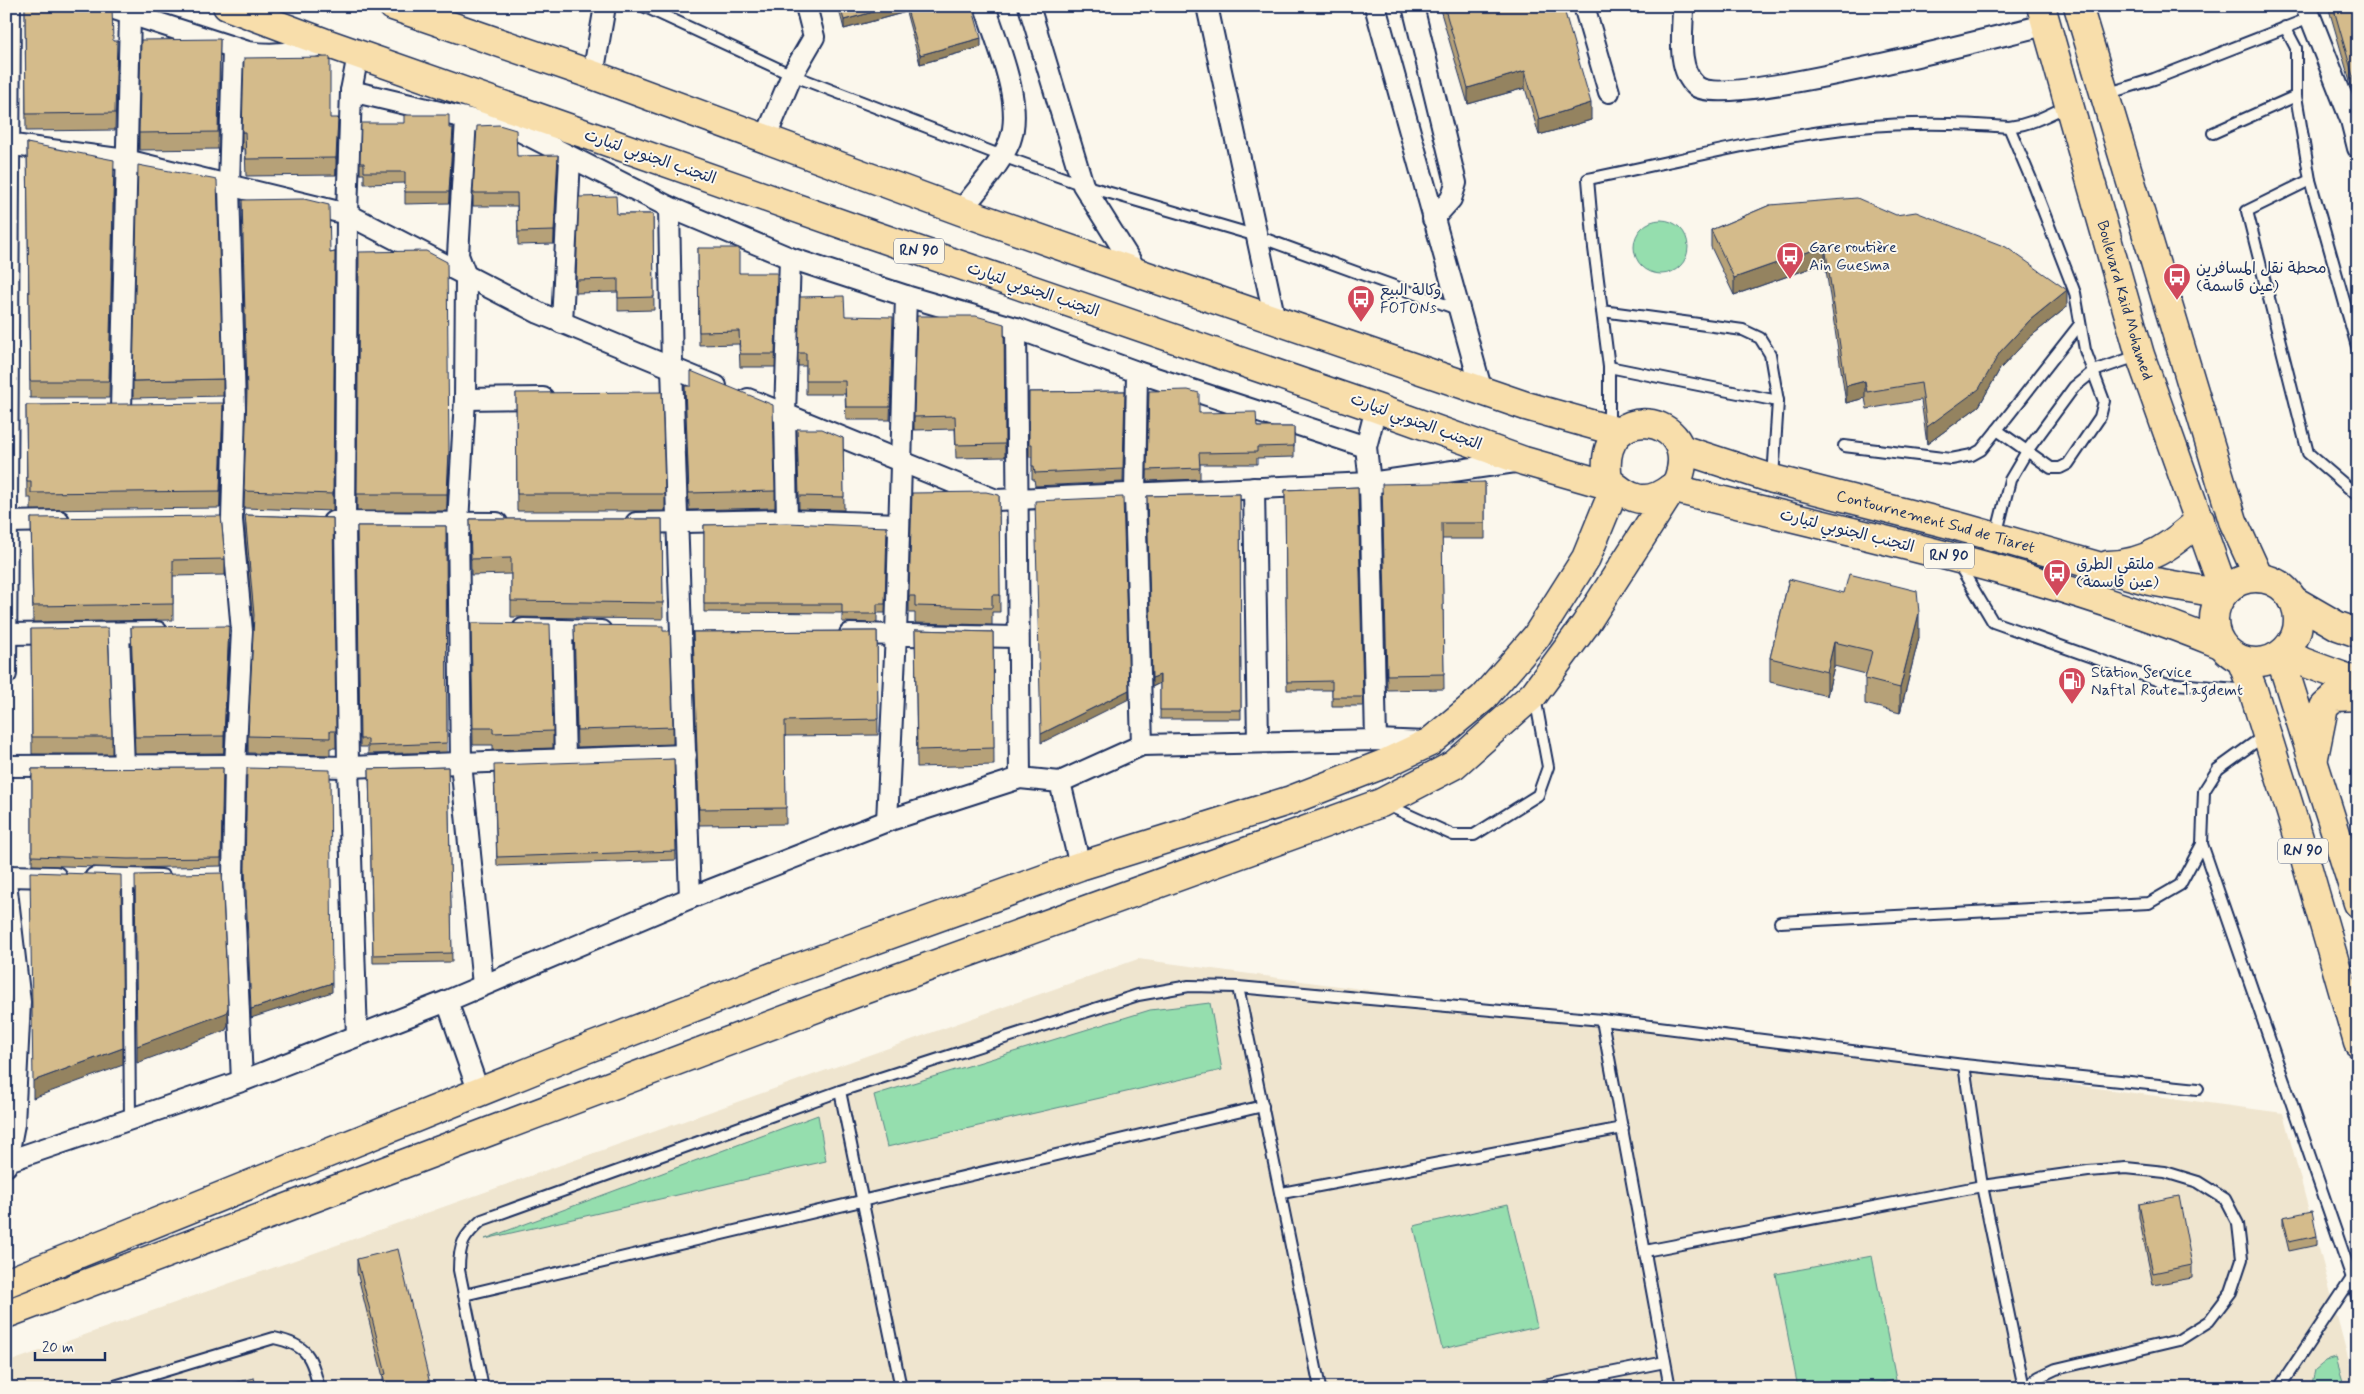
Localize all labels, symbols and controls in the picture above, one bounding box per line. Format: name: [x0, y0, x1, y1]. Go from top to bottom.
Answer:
street label: التجنب الجنوبي لتيارت: [580, 125, 719, 192]
street label: Boulevard Kaid Mohamed: [2092, 218, 2159, 383]
place label: Gare routière Ain Guesma: [1809, 237, 1897, 276]
road number: RN 90: [894, 238, 944, 264]
bus stop icon: Gare routière Ain Guesma: [1775, 241, 1805, 280]
street label: التجنب الجنوبي لتيارت: [963, 258, 1102, 325]
place label: محطة نقل المسافرين (عين قاسمة): [2196, 258, 2327, 297]
bus stop icon: محطة نقل المسافرين (عين قاسمة): [2162, 262, 2192, 301]
place label: وكالة البيع FOTONs: [1380, 280, 1441, 319]
bus stop icon: وكالة البيع FOTONs: [1346, 284, 1376, 323]
street label: التجنب الجنوبي لتيارت: [1346, 389, 1485, 458]
street label: Contournement Sud de Tiaret: [1834, 485, 2038, 558]
street label: التجنب الجنوبي لتيارت: [1777, 504, 1917, 561]
road number: RN 90: [1924, 544, 1974, 568]
place label: ملتقى الطرق (عين قاسمة): [2076, 554, 2159, 593]
bus stop icon: ملتقى الطرق (عين قاسمة): [2042, 558, 2072, 597]
place label: Station Service Naftal Route Tagdemt: [2091, 662, 2243, 702]
fuel station icon: Station Service Naftal Route Tagdemt: [2057, 666, 2087, 705]
road number: RN 90: [2278, 838, 2328, 864]
scale bar: [35, 1329, 105, 1361]
text: 20 m: [42, 1338, 74, 1358]

